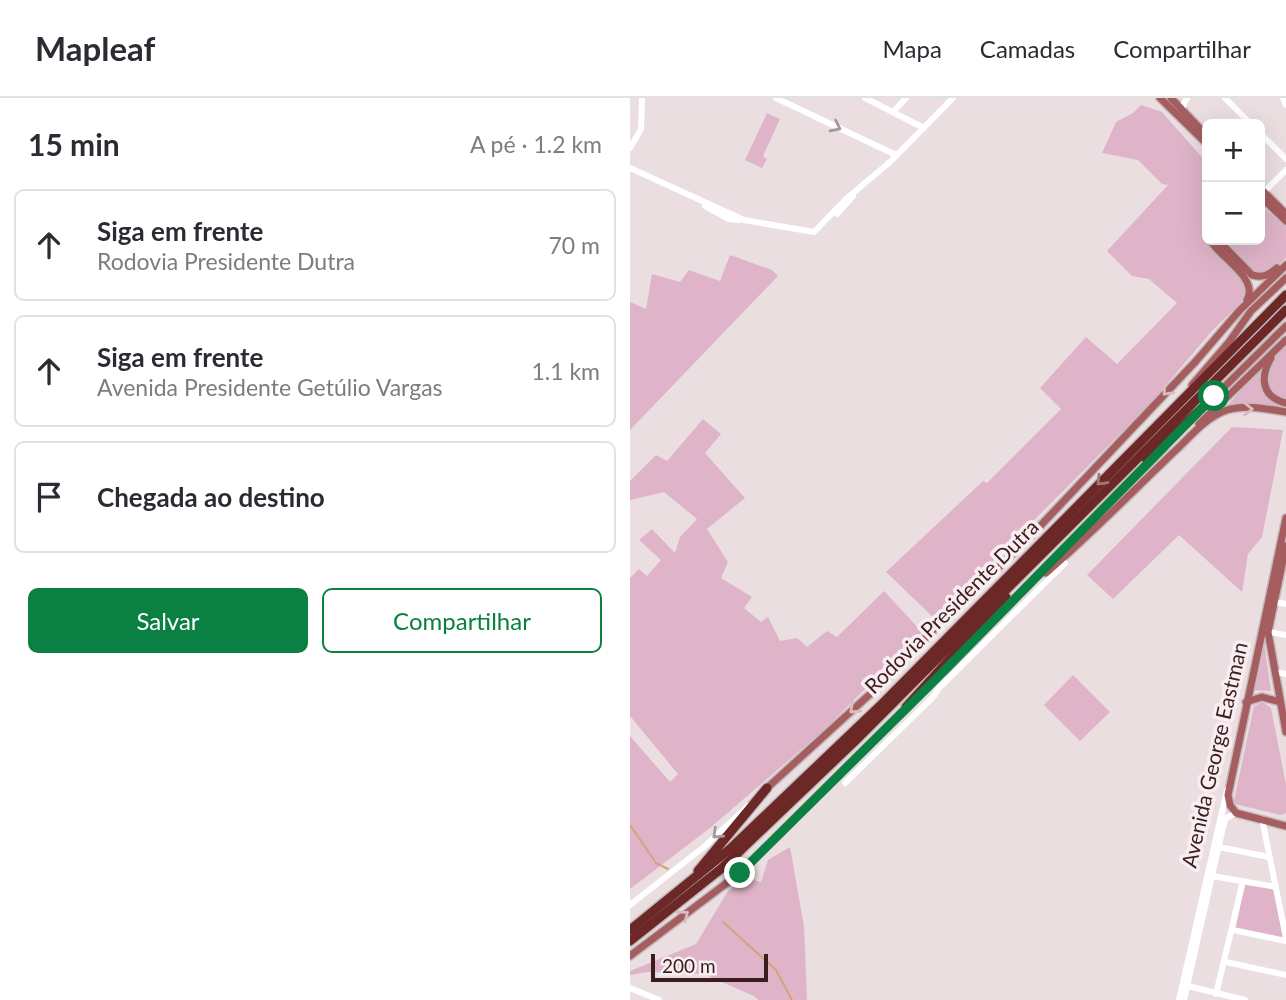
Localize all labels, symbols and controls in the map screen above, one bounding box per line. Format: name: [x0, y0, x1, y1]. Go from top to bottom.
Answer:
text: Mapleaf: [35, 28, 155, 68]
text: Mapa: [883, 34, 942, 63]
text: Camadas: [980, 34, 1075, 63]
text: Compartilhar: [1113, 34, 1251, 63]
one-way arrow: [829, 118, 841, 132]
map controls: [1202, 119, 1265, 245]
button: +: [1202, 119, 1265, 182]
text: 15 min: [28, 126, 120, 162]
text: A pé · 1.2 km: [470, 130, 602, 158]
button: −: [1202, 182, 1265, 245]
text: Siga em frente: [97, 215, 264, 247]
icon: ahead: [30, 226, 68, 264]
text: 70 m: [549, 231, 600, 259]
text: Rodovia Presidente Dutra: [97, 247, 355, 275]
text: Siga em frente: [97, 341, 264, 373]
icon: ahead: [30, 352, 68, 390]
text: 1.1 km: [531, 357, 600, 385]
text: Avenida Presidente Getúlio Vargas: [97, 373, 443, 401]
route start: [1198, 380, 1229, 411]
one-way arrow: [1163, 383, 1176, 396]
one-way arrow: [1243, 401, 1254, 417]
one-way arrow: [1097, 473, 1110, 486]
icon: arrive: [30, 478, 68, 516]
text: Chegada ao destino: [97, 481, 325, 513]
street label: Rodovia Presidente Dutra: [859, 514, 1043, 698]
button: Salvar: [28, 588, 308, 653]
button: Compartilhar: [322, 588, 602, 653]
street label: Avenida George Eastman: [1175, 639, 1252, 870]
one-way arrow: [849, 701, 862, 714]
one-way arrow: [712, 826, 725, 839]
route end: [724, 857, 755, 888]
one-way arrow: [677, 910, 689, 923]
scale bar: [651, 951, 768, 983]
text: 200 m: [662, 954, 716, 977]

